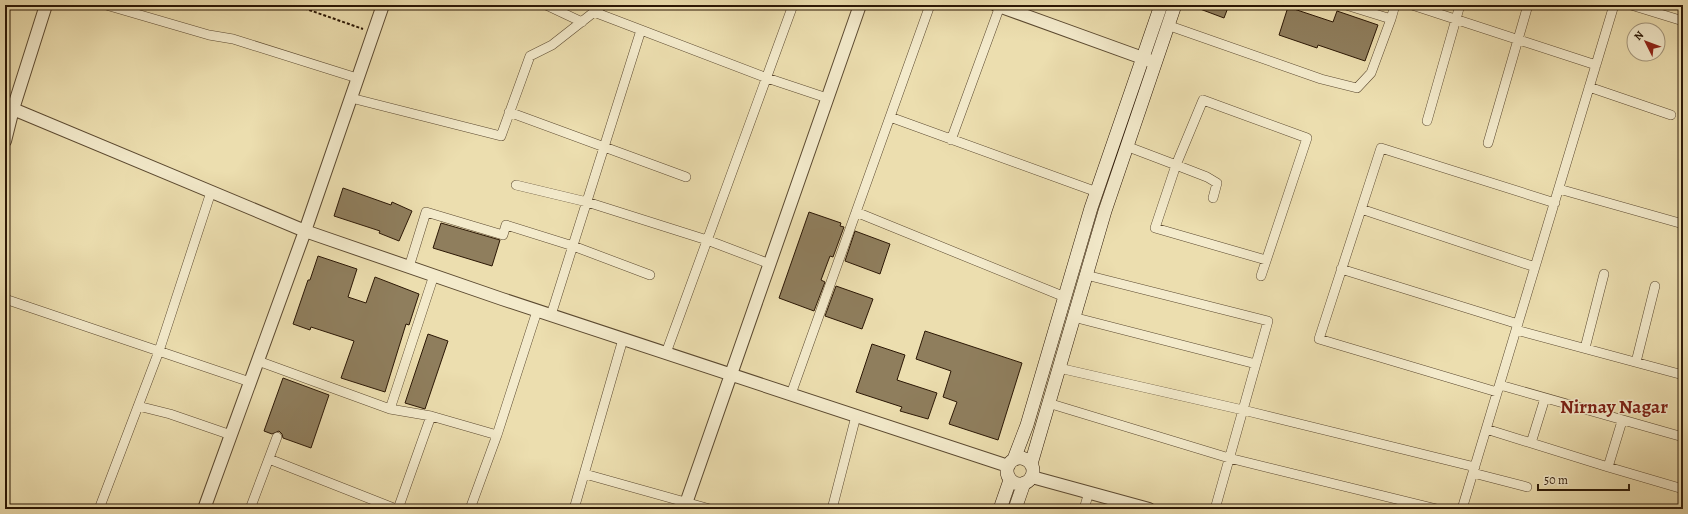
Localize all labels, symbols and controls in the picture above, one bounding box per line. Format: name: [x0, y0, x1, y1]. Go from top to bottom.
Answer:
north arrow: [1626, 22, 1666, 62]
text: N: [1631, 28, 1647, 44]
district label: Nirnay Nagar: [1560, 394, 1668, 420]
scale bar: [1538, 466, 1629, 492]
text: 50 m: [1544, 472, 1568, 488]

